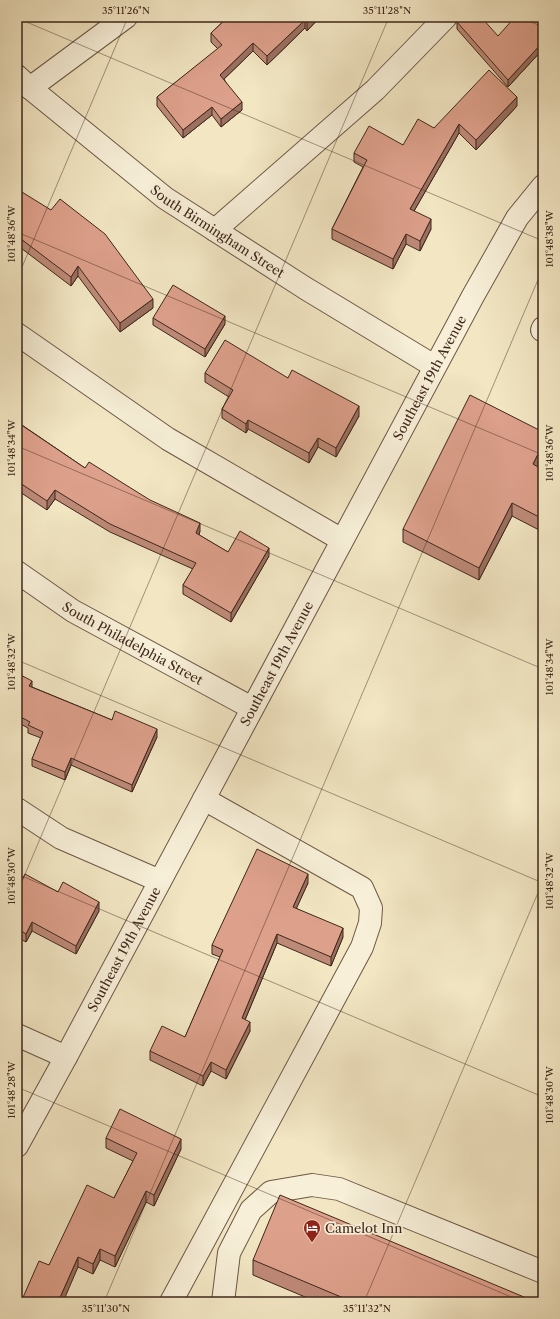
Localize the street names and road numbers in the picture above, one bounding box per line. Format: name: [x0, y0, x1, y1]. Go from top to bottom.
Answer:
street label: South Birmingham Street: [147, 181, 288, 281]
street label: Southeast 19th Avenue: [389, 312, 469, 443]
street label: South Philadelphia Street: [59, 598, 206, 688]
street label: Southeast 19th Avenue: [237, 598, 316, 729]
street label: Southeast 19th Avenue: [84, 884, 164, 1014]

